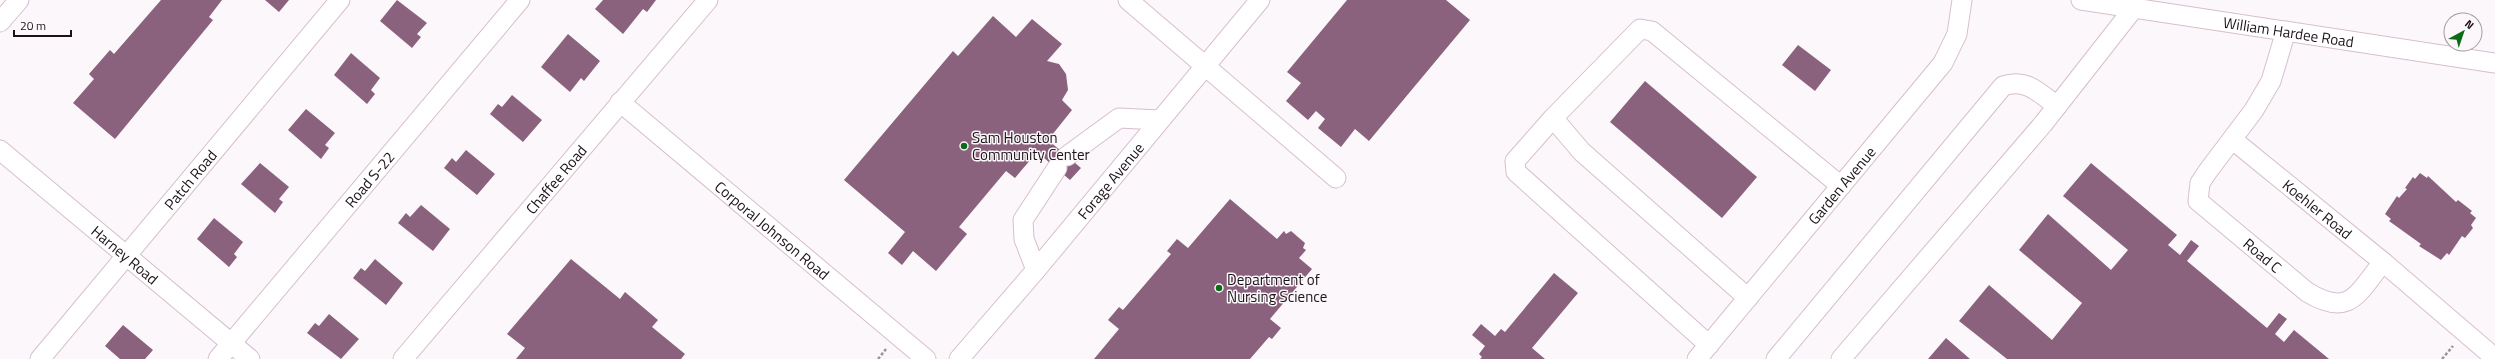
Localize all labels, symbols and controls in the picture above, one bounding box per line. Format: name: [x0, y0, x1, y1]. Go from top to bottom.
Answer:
street label: William Hardee Road: [2222, 10, 2355, 53]
scale bar: [14, 12, 71, 38]
north arrow: [2443, 12, 2483, 52]
text: 20 m: [20, 16, 46, 35]
text: N: [2461, 16, 2477, 33]
place label: Sam Houston Community Center: [972, 126, 1090, 166]
street label: Forage Avenue: [1071, 137, 1149, 224]
street label: Chaffee Road: [520, 139, 592, 219]
marker: Sam Houston Community Center: [959, 141, 969, 151]
street label: Garden Avenue: [1802, 141, 1881, 229]
street label: Patch Road: [158, 144, 222, 214]
street label: Road S-22: [339, 146, 400, 212]
street label: Koehler Road: [2278, 173, 2357, 244]
street label: Corporal Johnson Road: [710, 175, 835, 285]
street label: Harney Road: [86, 220, 164, 289]
street label: Road C: [2238, 232, 2287, 278]
place label: Department of Nursing Science: [1227, 268, 1327, 308]
marker: Department of Nursing Science: [1214, 283, 1224, 293]

